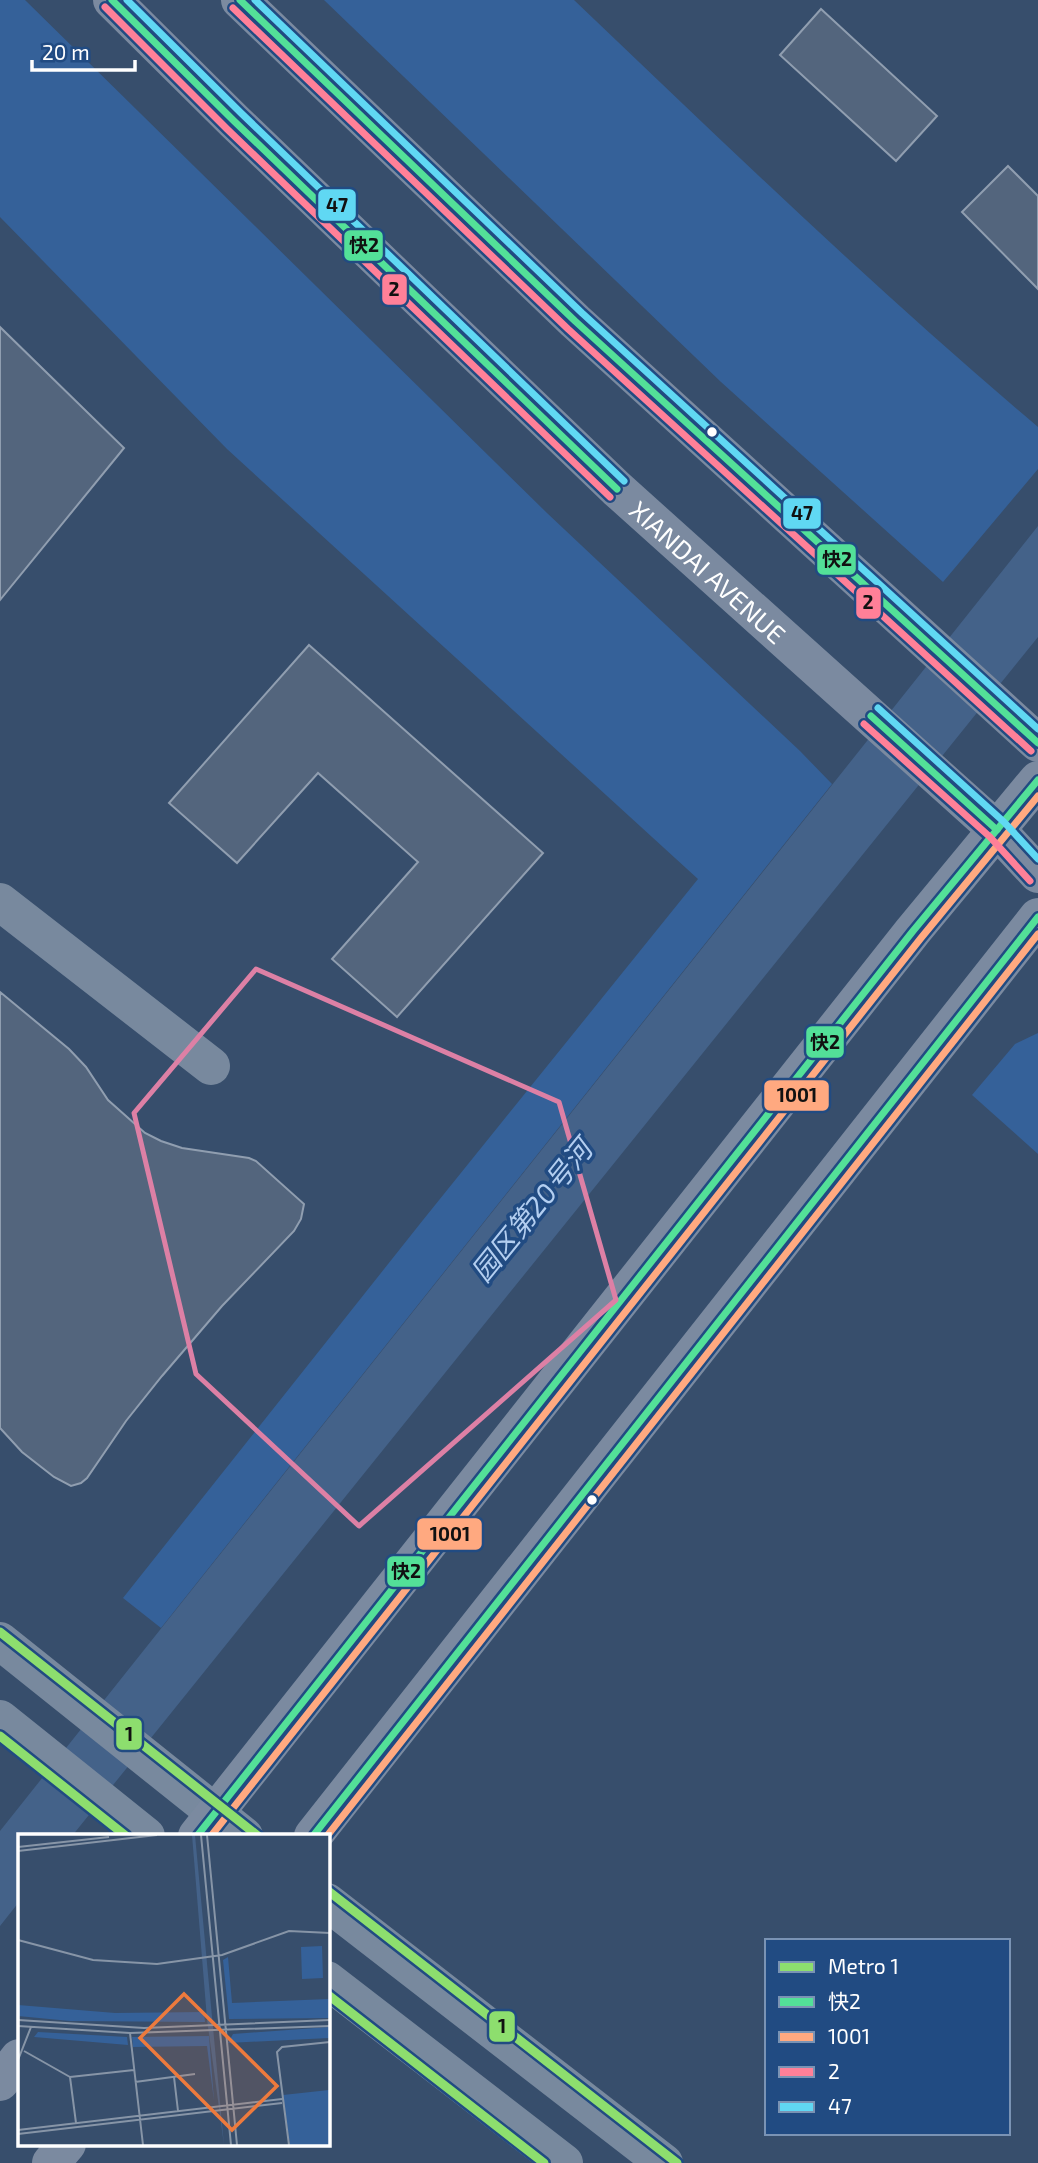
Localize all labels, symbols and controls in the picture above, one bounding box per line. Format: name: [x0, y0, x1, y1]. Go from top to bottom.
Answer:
scale bar: [32, 28, 135, 72]
text: 20 m: [42, 39, 90, 64]
line badge: 47: [317, 188, 357, 222]
text: 47: [326, 193, 348, 216]
line badge: 快2: [343, 229, 384, 262]
text: 快2: [349, 233, 379, 256]
line badge: 2: [381, 273, 408, 306]
text: 2: [388, 277, 400, 300]
unlabelled marker: [705, 425, 719, 439]
street label: XIANDAI AVENUE: [624, 493, 793, 649]
line badge: 47: [782, 497, 822, 530]
text: 47: [791, 501, 813, 524]
line badge: 快2: [816, 543, 857, 576]
text: 快2: [822, 547, 852, 570]
line badge: 2: [855, 586, 882, 620]
text: 2: [862, 590, 874, 613]
line badge: 快2: [805, 1025, 845, 1059]
text: 快2: [810, 1030, 840, 1053]
line badge: 1001: [763, 1079, 830, 1112]
text: 1001: [777, 1083, 817, 1106]
water label: 园区第20号河: [464, 1128, 602, 1288]
unlabelled marker: [585, 1493, 599, 1507]
line badge: 1001: [416, 1517, 483, 1551]
text: 1001: [430, 1522, 470, 1545]
line badge: 快2: [386, 1555, 426, 1588]
text: 快2: [391, 1559, 421, 1582]
line badge: 1: [115, 1717, 143, 1751]
text: 1: [125, 1722, 133, 1745]
inset map: [18, 1834, 329, 2146]
legend: [765, 1939, 1010, 2135]
text: Metro 1: [828, 1953, 899, 1978]
text: 快2: [828, 1988, 861, 2013]
line badge: 1: [488, 2010, 516, 2043]
text: 1: [498, 2014, 506, 2037]
text: 1001: [828, 2023, 870, 2048]
text: 2: [828, 2058, 840, 2083]
text: 47: [828, 2093, 852, 2118]

